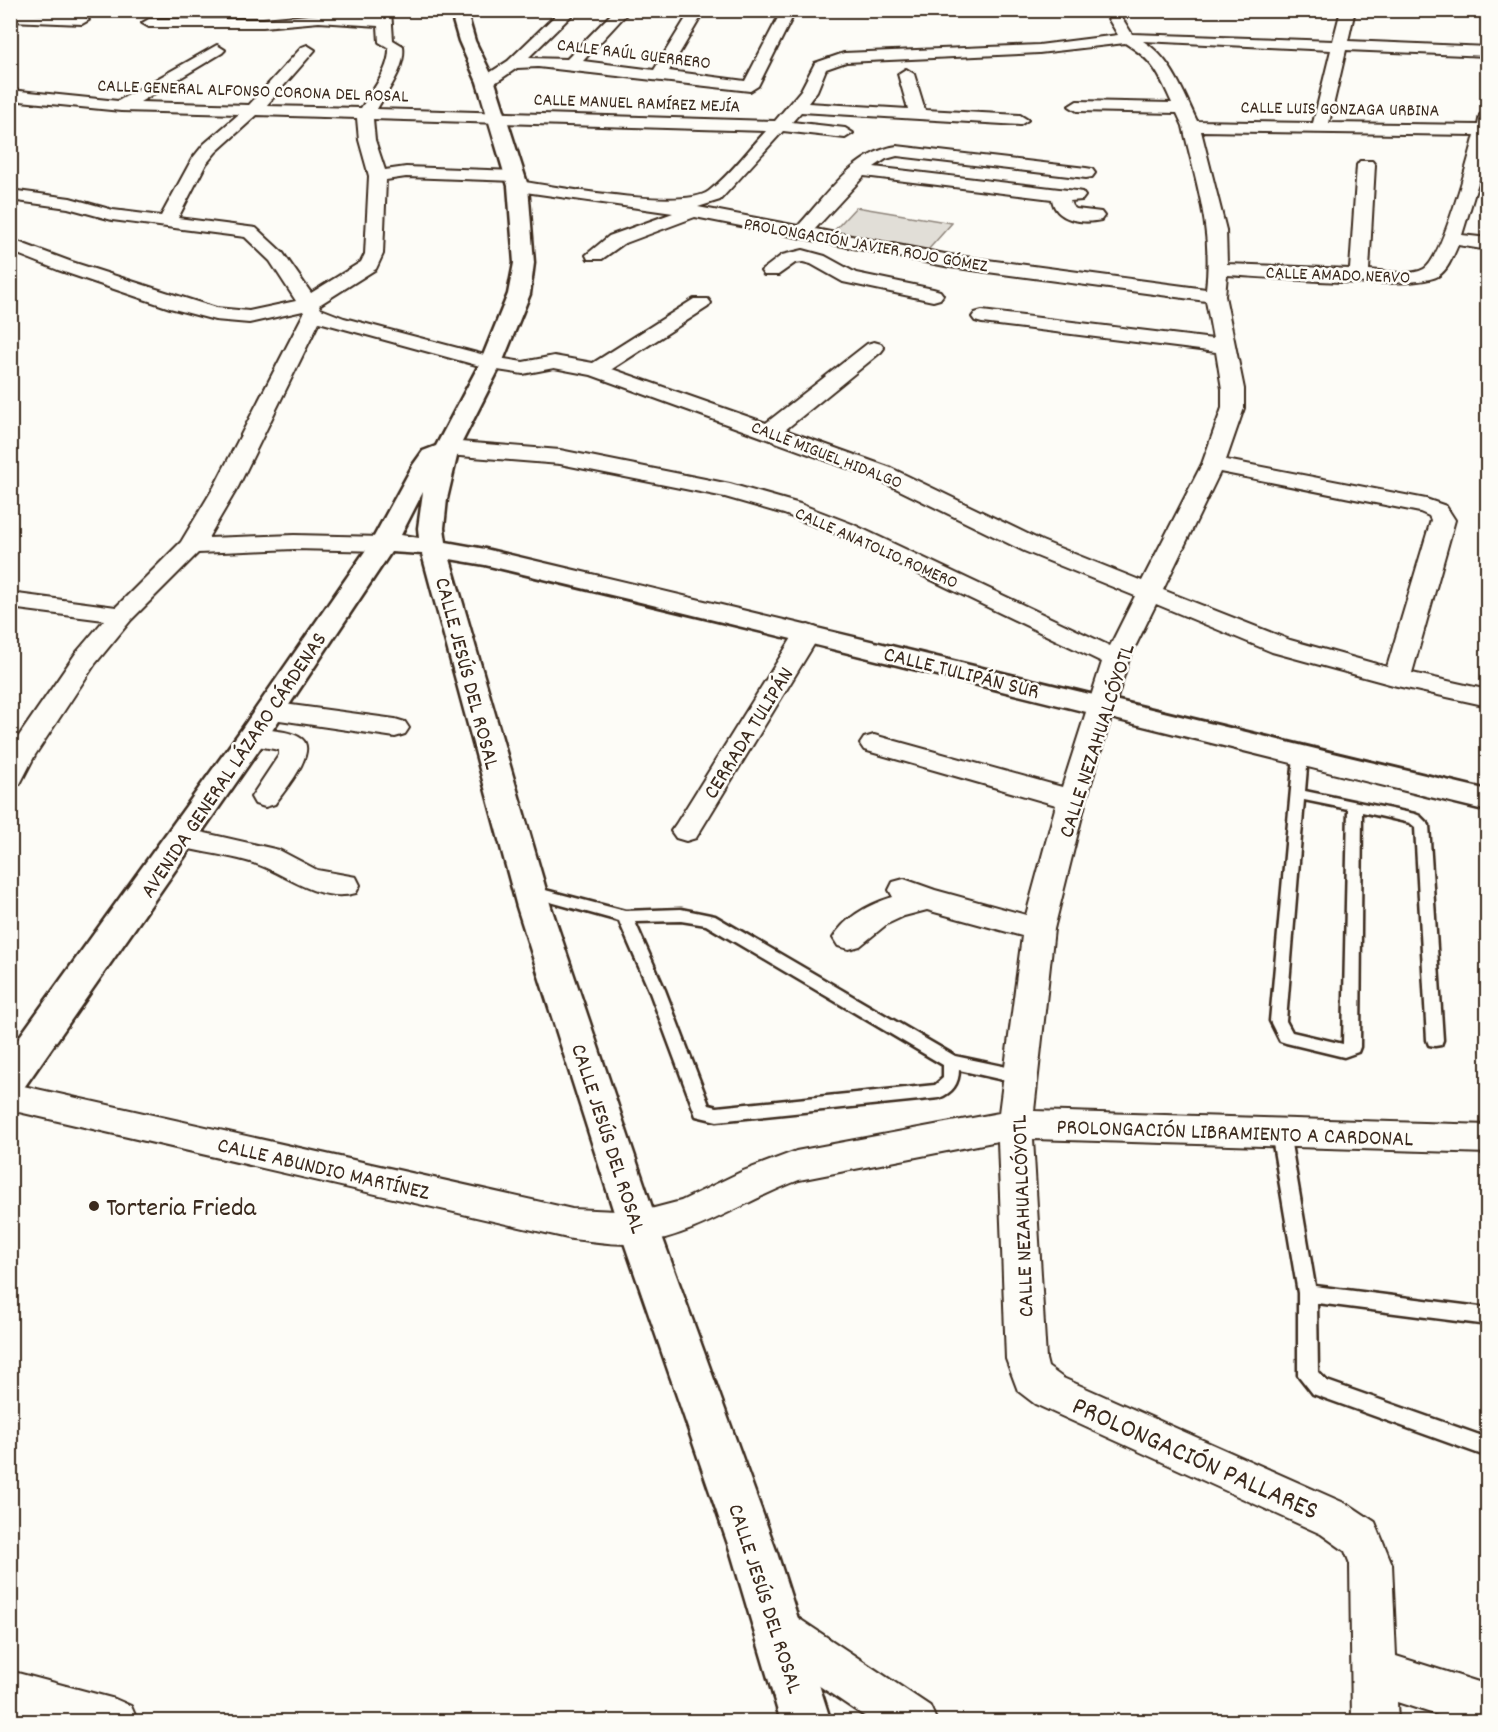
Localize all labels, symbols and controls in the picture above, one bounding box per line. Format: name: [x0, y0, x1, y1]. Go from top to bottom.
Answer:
street label: CALLE RAÚL GUERRERO: [555, 34, 712, 77]
street label: CALLE GENERAL ALFONSO CORONA DEL ROSAL: [97, 75, 410, 110]
street label: CALLE MANUEL RAMÍREZ MEJÍA: [533, 88, 741, 121]
street label: CALLE LUIS GONZAGA URBINA: [1240, 96, 1440, 125]
street label: PROLONGACIÓN JAVIER ROJO GÓMEZ: [742, 213, 990, 280]
street label: CALLE AMADO NERVO: [1265, 261, 1411, 292]
street label: CALLE MIGUEL HIDALGO: [747, 416, 905, 497]
street label: CALLE ANATOLIO ROMERO: [790, 502, 962, 597]
street label: CALLE JESÚS DEL ROSAL: [425, 574, 506, 773]
street label: AVENIDA GENERAL LÁZARO CÁRDENAS: [134, 627, 336, 905]
street label: CALLE TULIPÁN SUR: [880, 640, 1042, 709]
street label: CALLE NEZAHUALCÓYOTL: [1052, 640, 1144, 842]
street label: CERRADA TULIPÁN: [697, 662, 803, 806]
street label: CALLE JESÚS DEL ROSAL: [561, 1040, 652, 1238]
street label: PROLONGACIÓN LIBRAMIENTO A CARDONAL: [1056, 1113, 1414, 1156]
street label: CALLE NEZAHUALCÓYOTL: [1005, 1114, 1044, 1318]
street label: CALLE ABUNDIO MARTÍNEZ: [214, 1131, 433, 1210]
place label: Torteria Frieda: [106, 1190, 257, 1229]
marker: Torteria Frieda: [87, 1199, 101, 1213]
street label: PROLONGACIÓN PALLARES: [1065, 1388, 1324, 1532]
street label: CALLE JESÚS DEL ROSAL: [718, 1500, 809, 1698]

